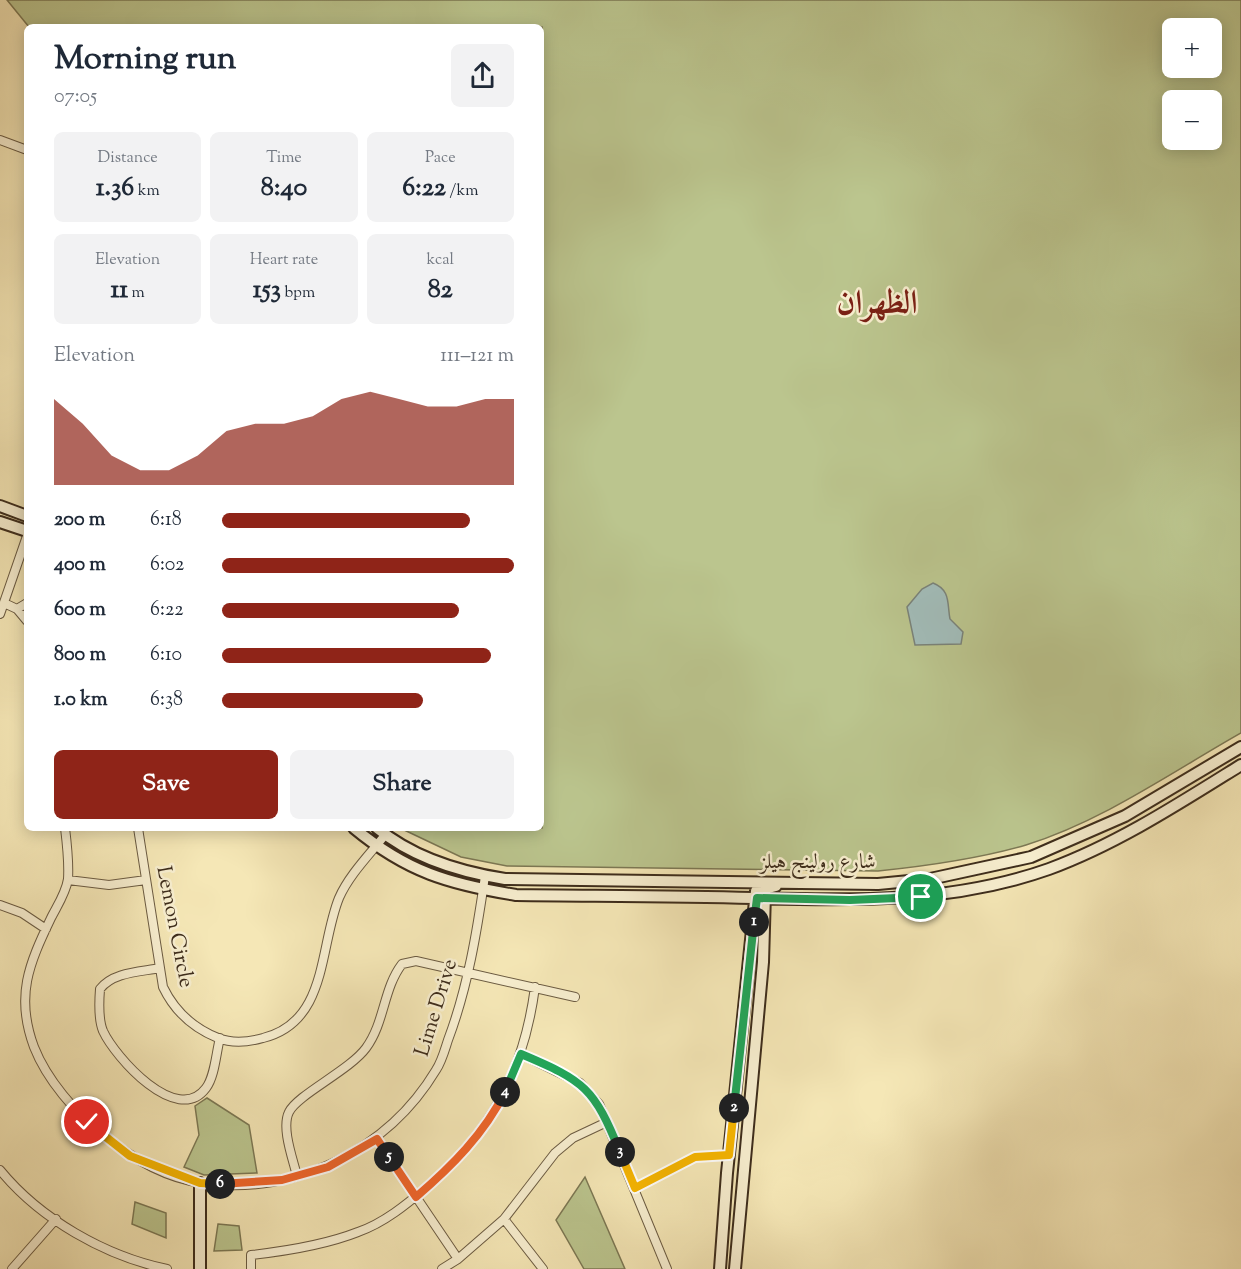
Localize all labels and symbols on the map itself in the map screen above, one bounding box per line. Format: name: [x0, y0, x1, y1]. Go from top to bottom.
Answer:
district label: الظهران: [836, 281, 918, 329]
street label: شارع رولينج هيلز: [758, 848, 876, 880]
street label: Lemon Circle: [148, 864, 200, 990]
pin: [895, 871, 946, 922]
pin: 1: [739, 907, 769, 937]
street label: Lime Drive: [408, 956, 466, 1060]
pin: 4: [490, 1077, 520, 1107]
pin: 2: [719, 1093, 749, 1123]
pin: [61, 1096, 112, 1147]
pin: 3: [605, 1137, 635, 1167]
pin: 5: [374, 1142, 404, 1172]
pin: 6: [205, 1169, 235, 1199]

